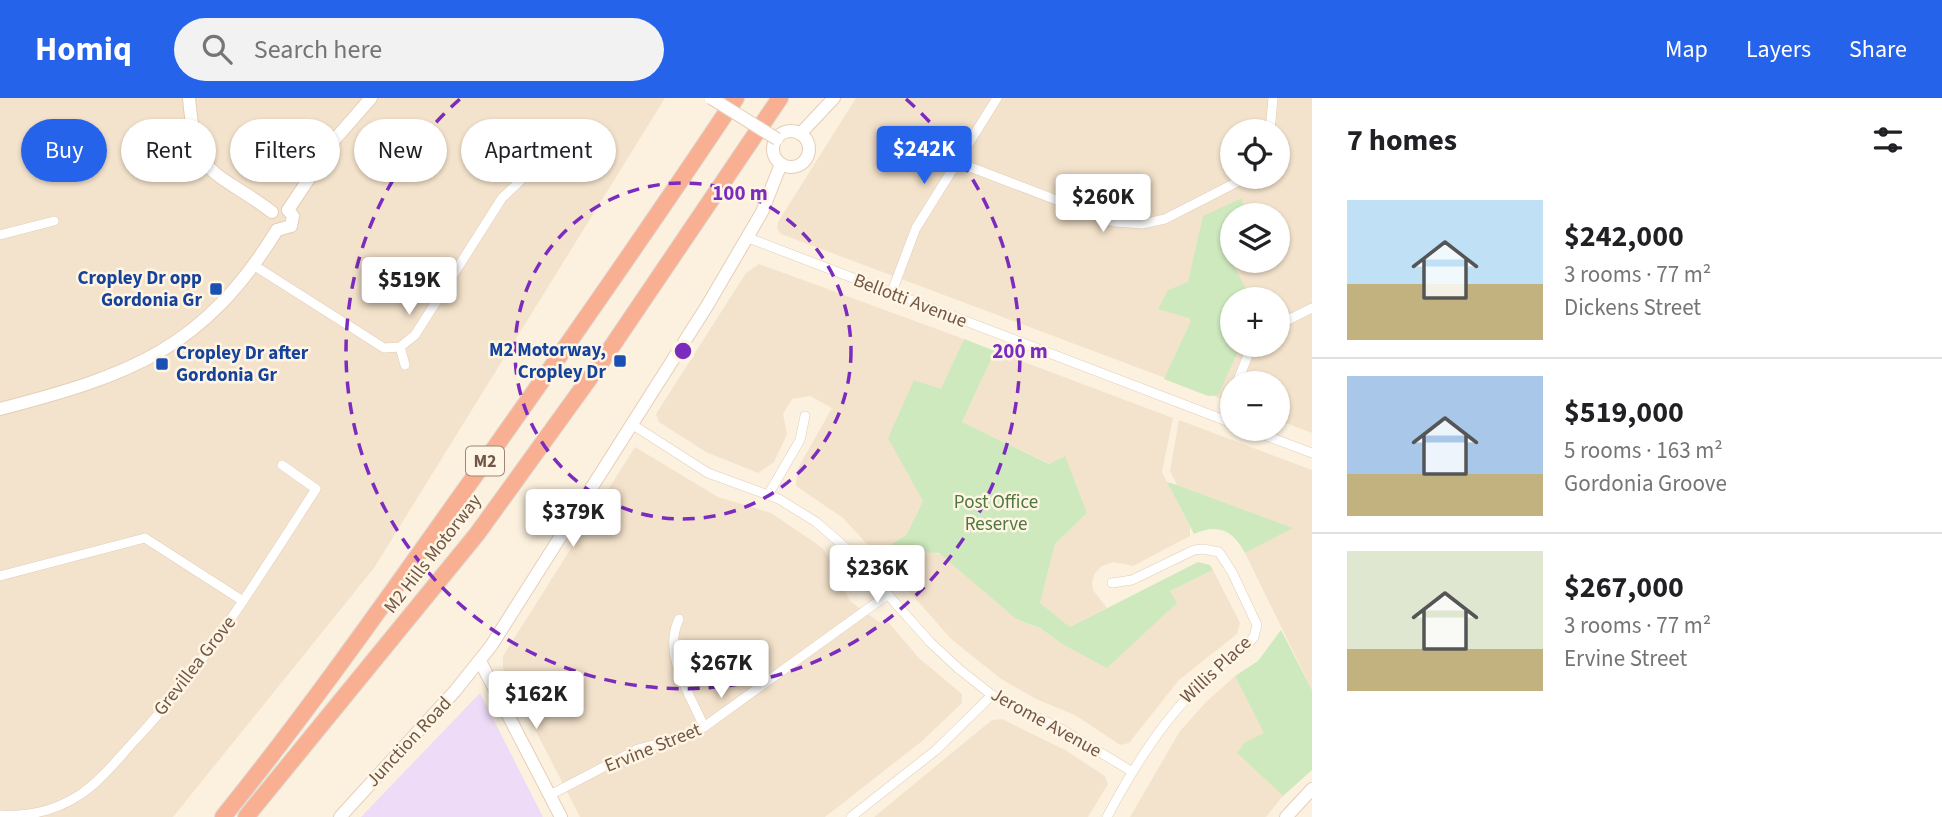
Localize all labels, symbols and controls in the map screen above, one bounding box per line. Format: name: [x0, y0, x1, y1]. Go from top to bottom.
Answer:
search box: [174, 18, 664, 81]
text: Homiq: [35, 26, 132, 73]
icon: search: [198, 30, 236, 68]
text: Search here: [254, 31, 382, 68]
text: Map: [1665, 32, 1708, 67]
text: Layers: [1746, 32, 1811, 67]
text: Share: [1849, 32, 1907, 67]
chip: Buy: [21, 119, 107, 182]
chip: Rent: [121, 119, 216, 182]
chip: Filters: [230, 119, 340, 182]
chip: New: [354, 119, 447, 182]
chip: Apartment: [461, 119, 616, 182]
map controls: [1220, 119, 1290, 441]
button: locate: [1220, 119, 1290, 189]
text: 7 homes: [1347, 119, 1457, 162]
icon: filters: [1869, 121, 1907, 159]
pin: $242K: [875, 126, 973, 186]
text: $242K: [893, 132, 955, 165]
pin: $260K: [1054, 174, 1152, 234]
text: 100 m: [712, 178, 768, 208]
text: $260K: [1072, 180, 1134, 213]
button: layers: [1220, 203, 1290, 273]
text: $242,000: [1564, 215, 1684, 258]
icon: home: [1403, 228, 1487, 312]
pin: $519K: [360, 258, 458, 317]
text: 3 rooms · 77 m²: [1564, 258, 1711, 291]
text: $519K: [378, 263, 440, 296]
place label: Cropley Dr opp Gordonia Gr: [78, 265, 202, 314]
street label: Bellotti Avenue: [849, 267, 971, 335]
marker: Cropley Dr opp Gordonia Gr: [208, 281, 224, 297]
button: +: [1220, 287, 1290, 357]
text: Dickens Street: [1564, 291, 1701, 324]
text: 200 m: [992, 336, 1048, 366]
place label: M2 Motorway, Cropley Dr: [489, 337, 606, 386]
centre of rings: [671, 339, 695, 363]
place label: Cropley Dr after Gordonia Gr: [176, 340, 309, 389]
marker: M2 Motorway, Cropley Dr: [612, 353, 628, 369]
marker: Cropley Dr after Gordonia Gr: [154, 356, 170, 372]
button: −: [1220, 371, 1290, 441]
text: $519,000: [1564, 391, 1684, 434]
icon: home: [1403, 404, 1487, 488]
text: 5 rooms · 163 m²: [1564, 434, 1723, 467]
road number: M2: [466, 446, 504, 475]
text: Gordonia Groove: [1564, 467, 1727, 500]
street label: M2 Hills Motorway: [378, 489, 488, 619]
park label: Post Office Reserve: [954, 489, 1038, 538]
pin: $379K: [524, 490, 622, 549]
text: $379K: [542, 495, 604, 528]
pin: $236K: [828, 546, 926, 605]
text: $236K: [846, 551, 908, 584]
text: $267,000: [1564, 566, 1684, 609]
icon: home: [1403, 579, 1487, 663]
text: 3 rooms · 77 m²: [1564, 609, 1711, 642]
street label: Grevillea Grove: [147, 610, 243, 722]
street label: Willis Place: [1174, 630, 1258, 710]
pin: $267K: [672, 640, 770, 700]
text: Ervine Street: [1564, 642, 1687, 675]
text: $267K: [690, 646, 752, 679]
pin: $162K: [487, 672, 585, 731]
text: $162K: [505, 677, 567, 710]
street label: Jerome Avenue: [986, 681, 1106, 765]
street label: Junction Road: [360, 691, 458, 793]
street label: Ervine Street: [601, 716, 706, 780]

